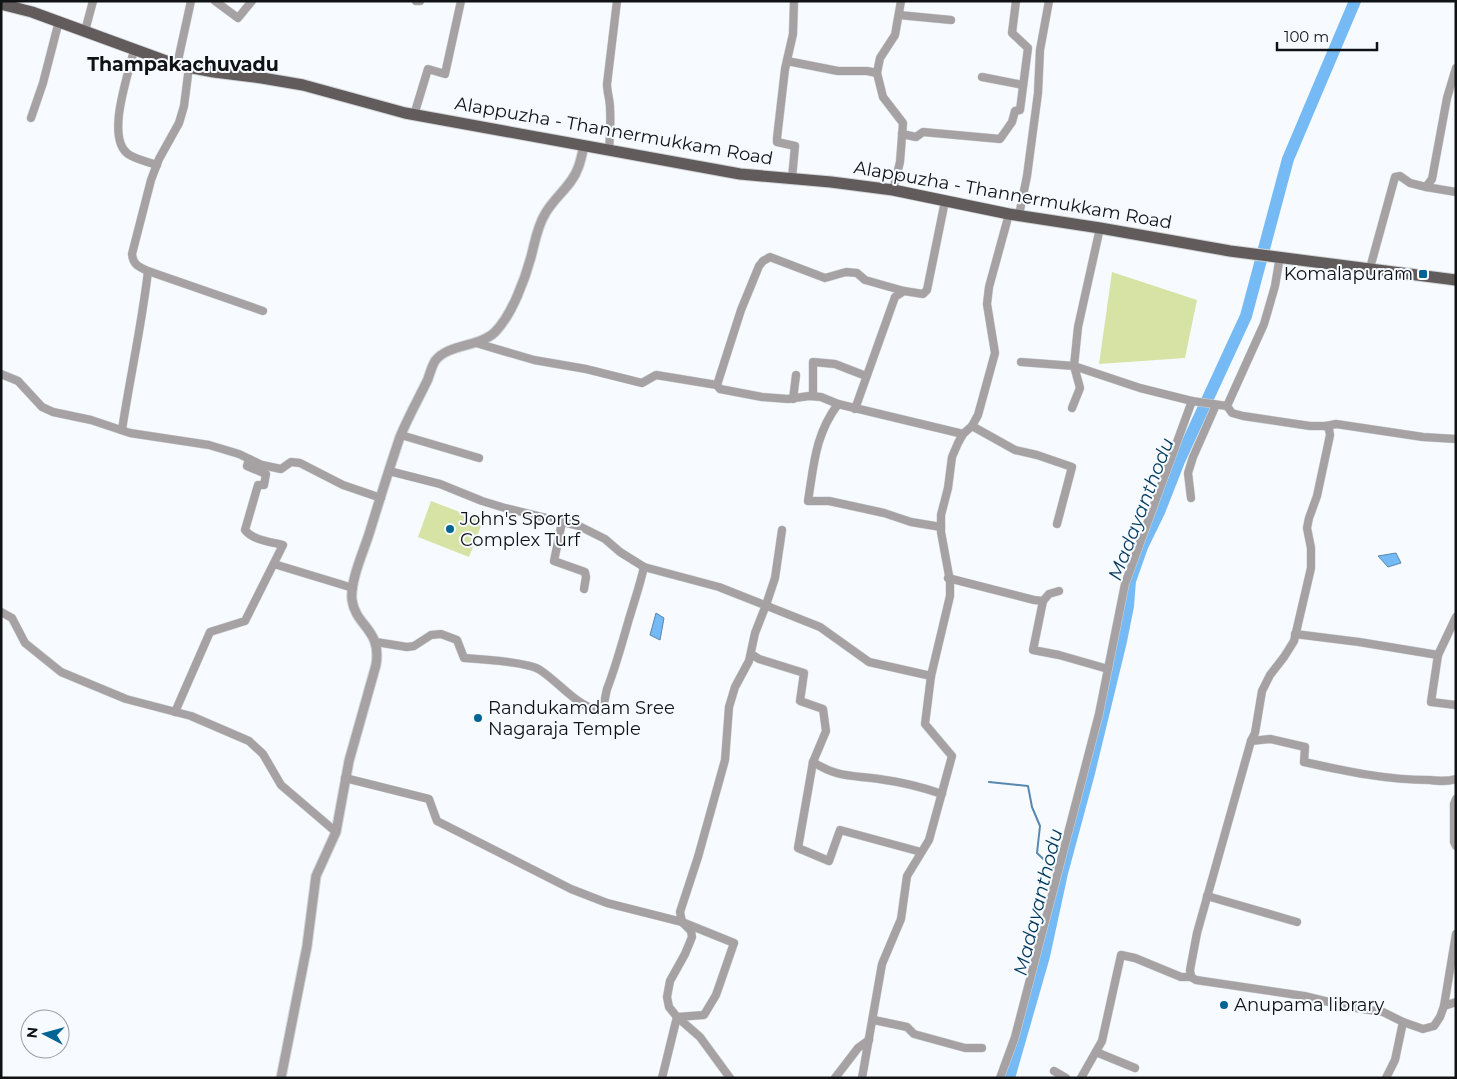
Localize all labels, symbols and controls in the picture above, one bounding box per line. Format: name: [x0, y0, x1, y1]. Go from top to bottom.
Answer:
scale bar: [1277, 20, 1377, 52]
text: 100 m: [1284, 27, 1329, 46]
district label: Thampakachuvadu: [87, 53, 279, 76]
street label: Alappuzha - Thannermukkam Road: [453, 92, 775, 170]
street label: Alappuzha - Thannermukkam Road: [852, 156, 1174, 234]
place label: Komalapuram: [1284, 263, 1413, 285]
marker: Komalapuram: [1417, 268, 1429, 280]
water label: Madayanthodu: [1103, 435, 1179, 583]
place label: John's Sports Complex Turf: [459, 508, 581, 551]
marker: John's Sports Complex Turf: [444, 523, 456, 535]
place label: Randukamdam Sree Nagaraja Temple: [488, 697, 675, 740]
marker: Randukamdam Sree Nagaraja Temple: [472, 712, 484, 724]
water label: Madayanthodu: [1009, 826, 1067, 978]
place label: Anupama library: [1234, 994, 1384, 1016]
marker: Anupama library: [1218, 999, 1230, 1011]
north arrow: [20, 1009, 70, 1059]
text: N: [23, 1026, 42, 1039]

